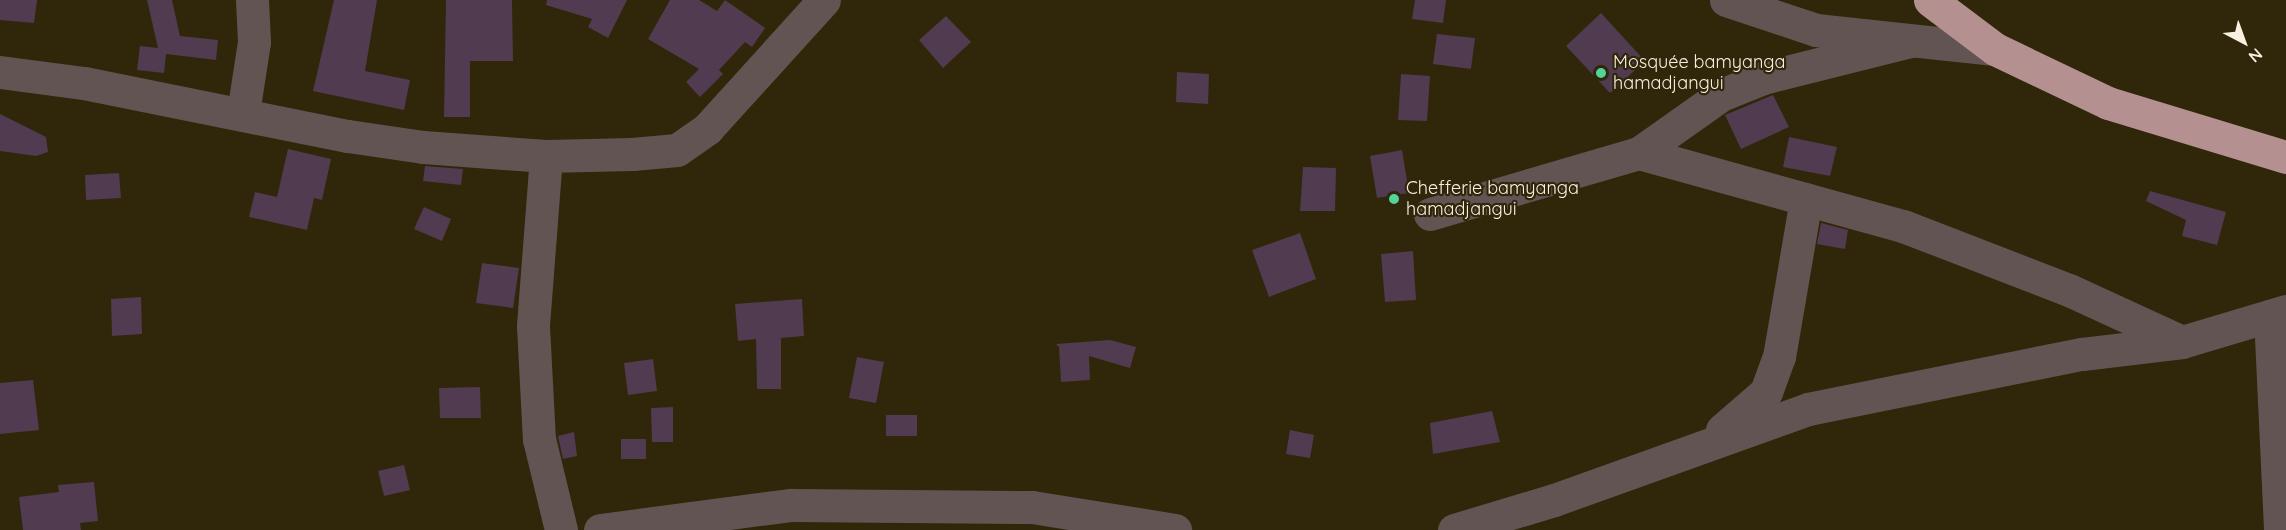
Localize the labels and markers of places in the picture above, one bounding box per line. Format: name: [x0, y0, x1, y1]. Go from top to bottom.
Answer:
place label: Mosquée bamyanga hamadjangui: [1613, 52, 1785, 94]
marker: Mosquée bamyanga hamadjangui: [1594, 66, 1608, 80]
place label: Chefferie bamyanga hamadjangui: [1406, 178, 1579, 220]
marker: Chefferie bamyanga hamadjangui: [1387, 192, 1401, 206]

